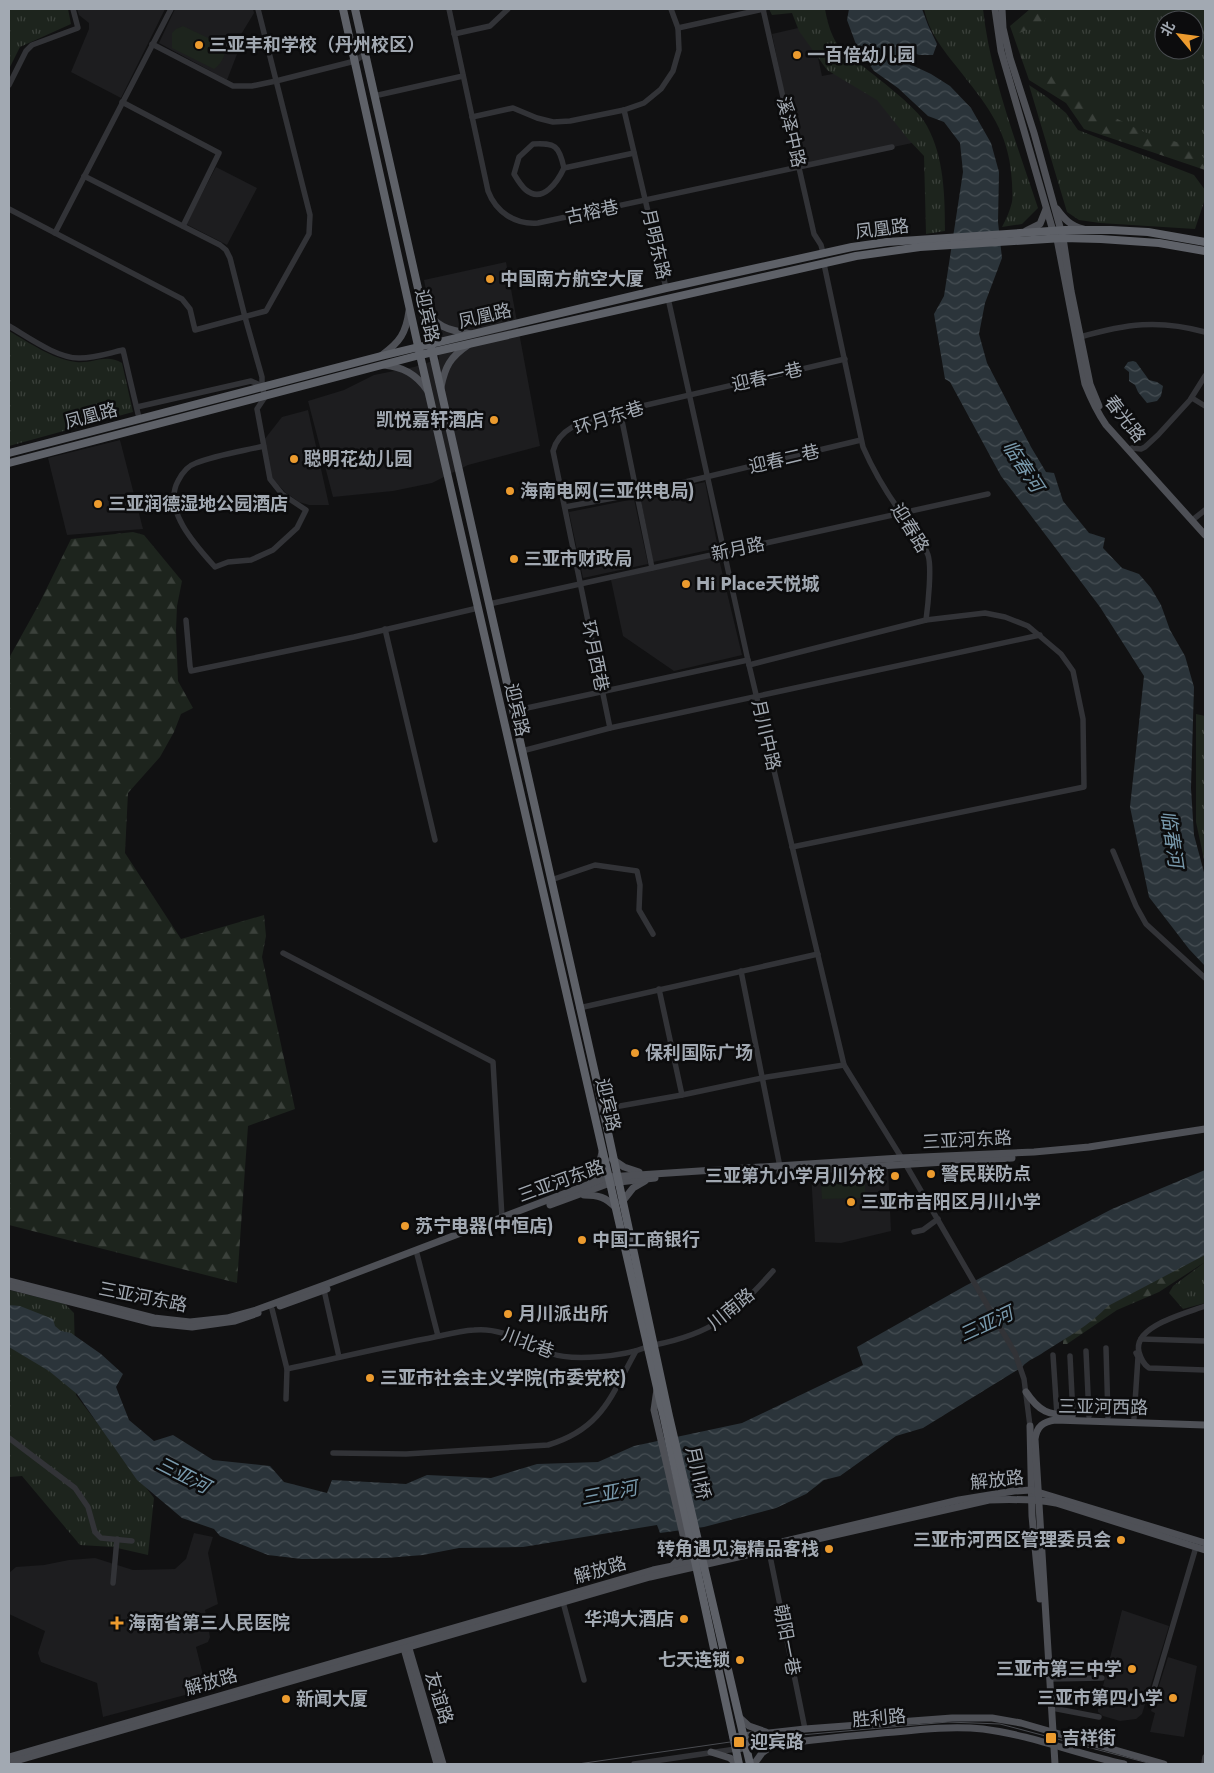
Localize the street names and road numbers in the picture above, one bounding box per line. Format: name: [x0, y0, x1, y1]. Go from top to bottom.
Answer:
street label: 溪泽中路: [770, 94, 812, 170]
street label: 古榕巷: [563, 194, 621, 230]
street label: 月明东路: [635, 206, 677, 282]
street label: 凤凰路: [854, 213, 910, 245]
street label: 迎宾路: [409, 287, 445, 345]
street label: 凤凰路: [456, 297, 514, 335]
street label: 迎春一巷: [729, 356, 805, 398]
street label: 春光路: [1098, 390, 1152, 448]
street label: 环月东巷: [571, 395, 647, 441]
street label: 凤凰路: [62, 396, 120, 436]
street label: 迎春二巷: [746, 438, 822, 480]
street label: 迎春路: [885, 498, 935, 558]
street label: 新月路: [709, 531, 767, 567]
street label: 环月西巷: [575, 618, 615, 694]
street label: 迎宾路: [498, 681, 536, 739]
street label: 月川中路: [745, 697, 787, 773]
street label: 迎宾路: [589, 1076, 627, 1134]
street label: 三亚河东路: [921, 1125, 1013, 1155]
street label: 三亚河东路: [514, 1153, 608, 1209]
street label: 三亚河东路: [96, 1276, 190, 1318]
street label: 川南路: [702, 1282, 760, 1336]
street label: 川北巷: [498, 1321, 558, 1365]
street label: 三亚河西路: [1058, 1393, 1148, 1421]
street label: 月川桥: [679, 1444, 717, 1502]
street label: 解放路: [969, 1464, 1025, 1496]
street label: 解放路: [570, 1550, 630, 1590]
street label: 朝阳一巷: [767, 1602, 807, 1678]
street label: 解放路: [181, 1662, 241, 1702]
street label: 友谊路: [419, 1668, 459, 1728]
street label: 胜利路: [851, 1703, 907, 1733]

